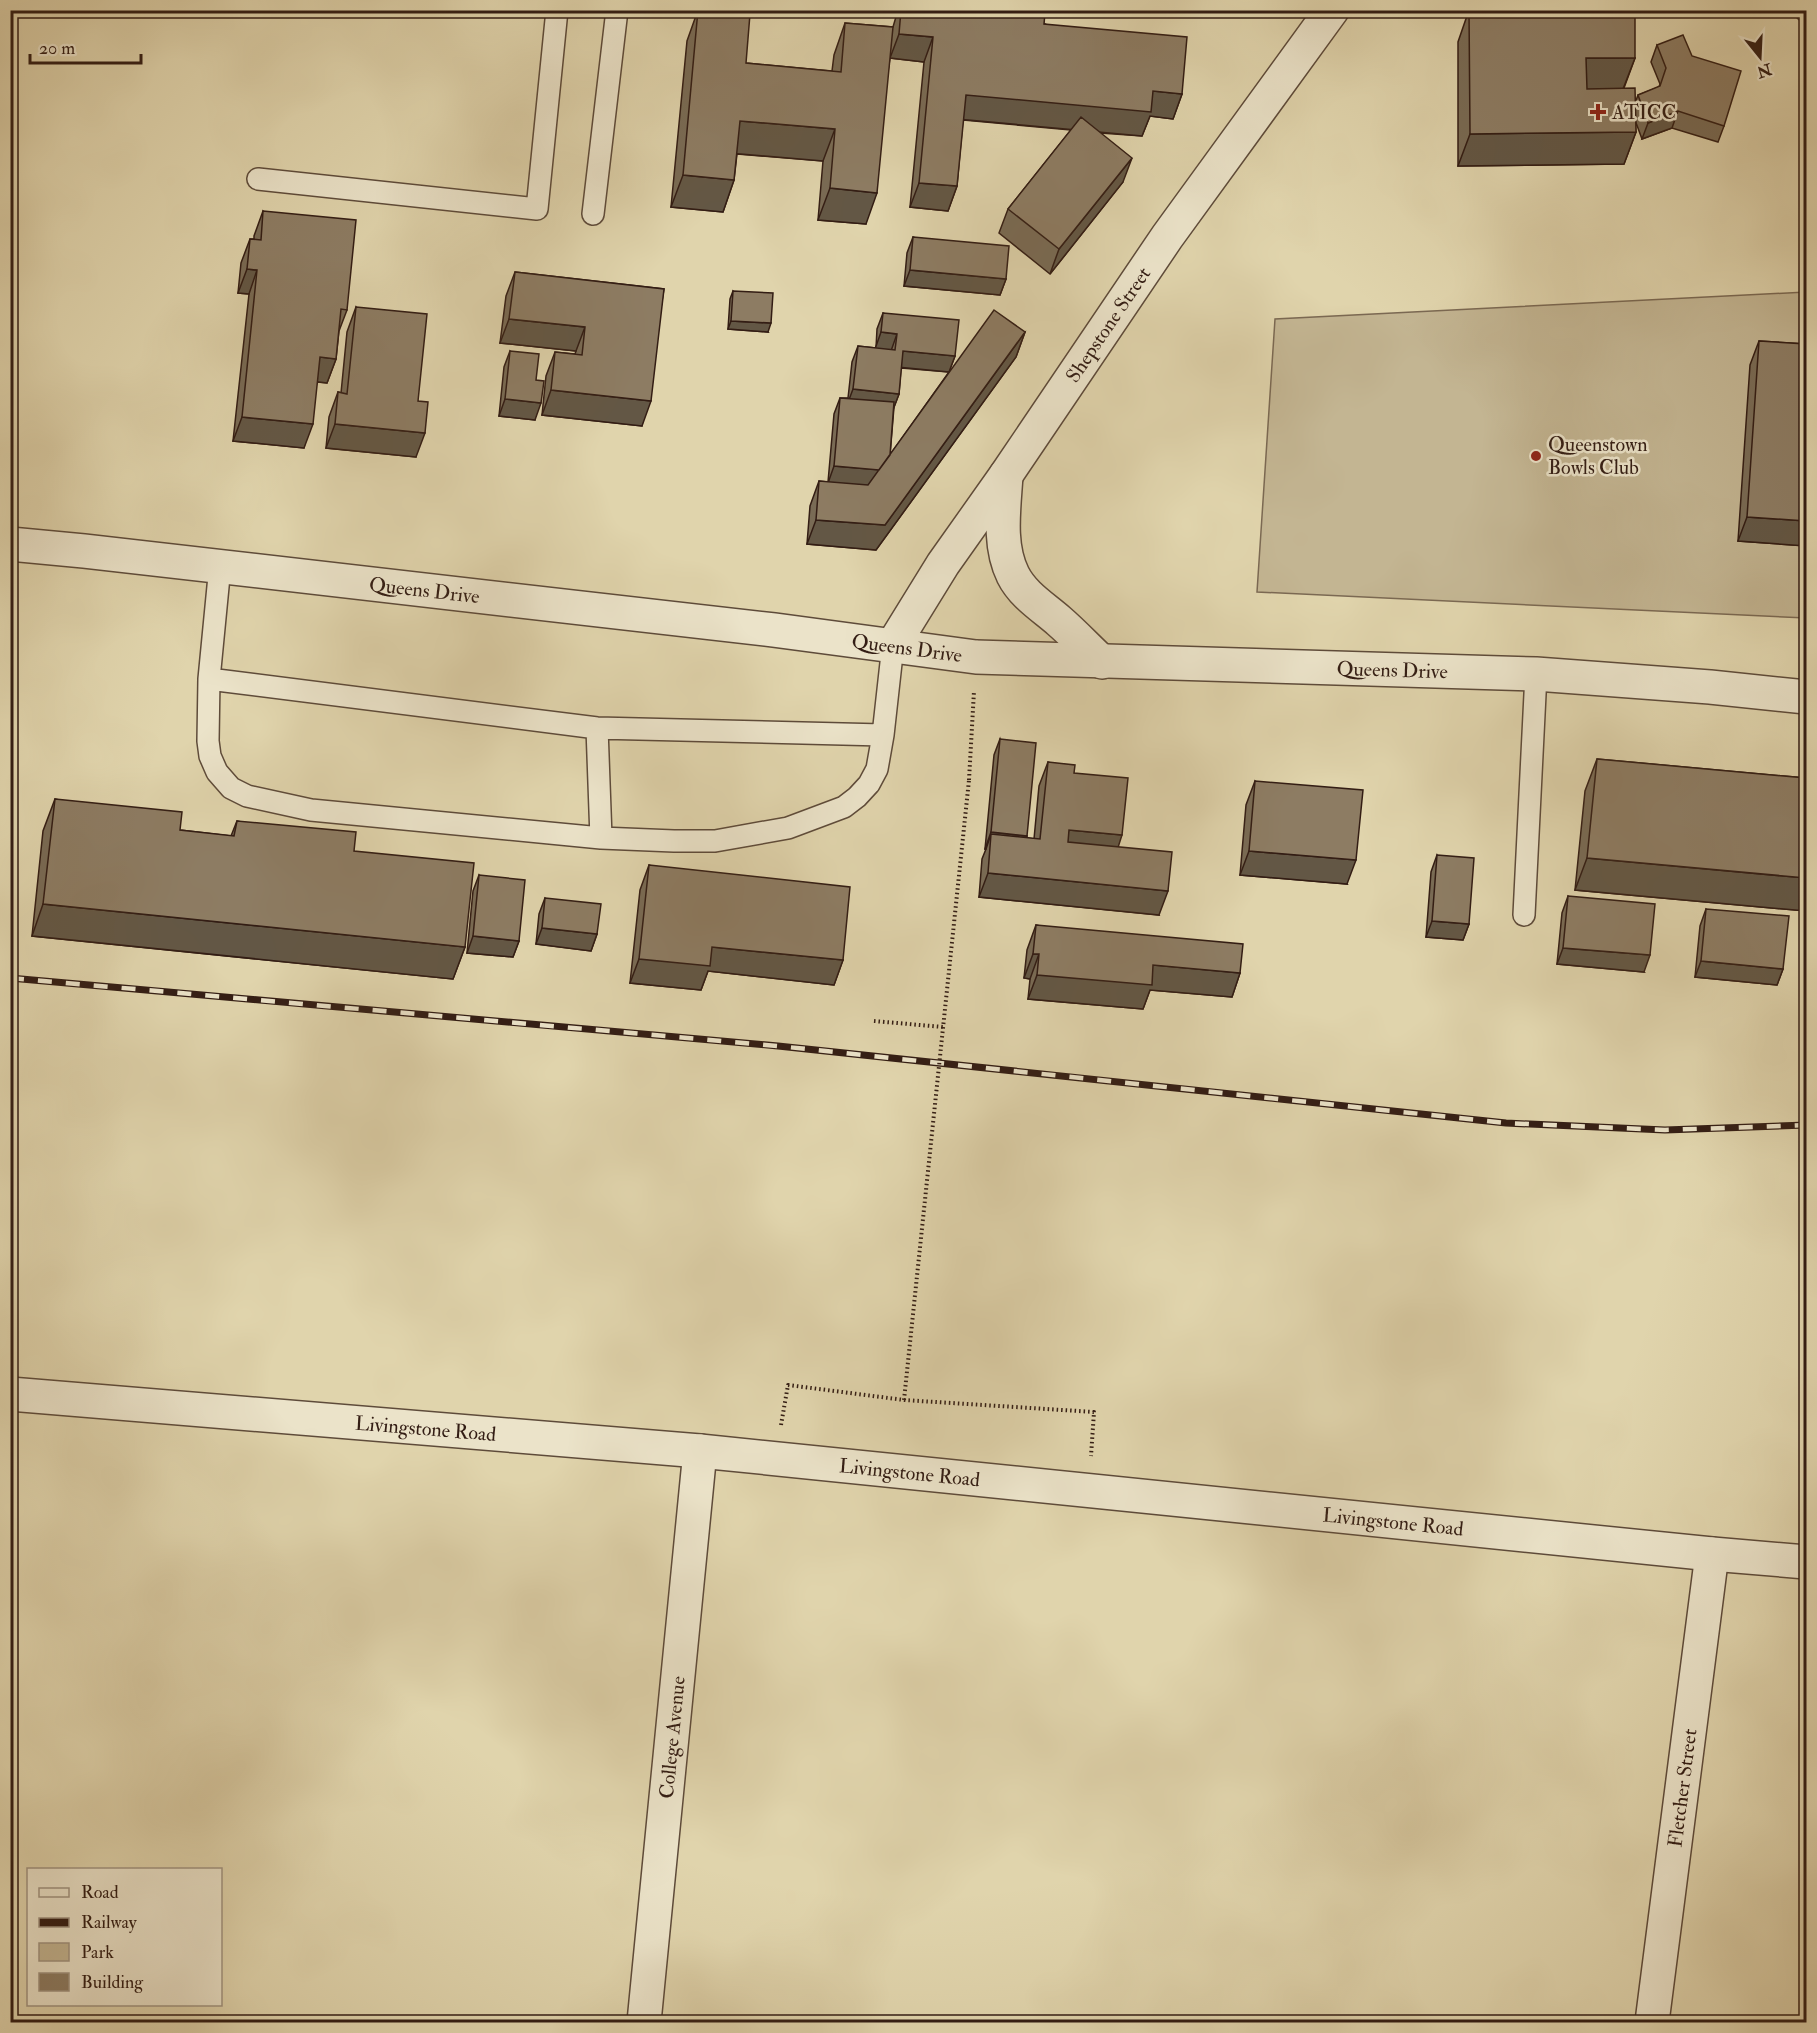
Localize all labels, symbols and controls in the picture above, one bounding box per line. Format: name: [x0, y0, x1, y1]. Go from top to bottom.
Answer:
scale bar: [30, 27, 141, 65]
north arrow: [1730, 27, 1790, 87]
text: 20 m: [39, 37, 75, 60]
text: N: [1754, 58, 1775, 82]
place label: ATICC: [1611, 100, 1676, 125]
marker: ATICC: [1589, 103, 1607, 121]
street label: Shepstone Street: [1060, 261, 1156, 387]
place label: Queenstown Bowls Club: [1548, 432, 1648, 480]
marker: Queenstown Bowls Club: [1529, 449, 1543, 463]
street label: Queens Drive: [368, 571, 481, 609]
street label: Queens Drive: [850, 628, 964, 668]
street label: Queens Drive: [1336, 655, 1448, 684]
street label: Livingstone Road: [354, 1410, 497, 1447]
street label: Livingstone Road: [838, 1453, 981, 1492]
street label: Livingstone Road: [1321, 1502, 1465, 1541]
street label: College Avenue: [653, 1675, 690, 1800]
street label: Fletcher Street: [1662, 1727, 1702, 1849]
legend: [27, 1868, 222, 2006]
text: Road: [81, 1881, 119, 1904]
text: Railway: [81, 1911, 138, 1934]
text: Park: [81, 1941, 114, 1964]
text: Building: [81, 1971, 144, 1994]

